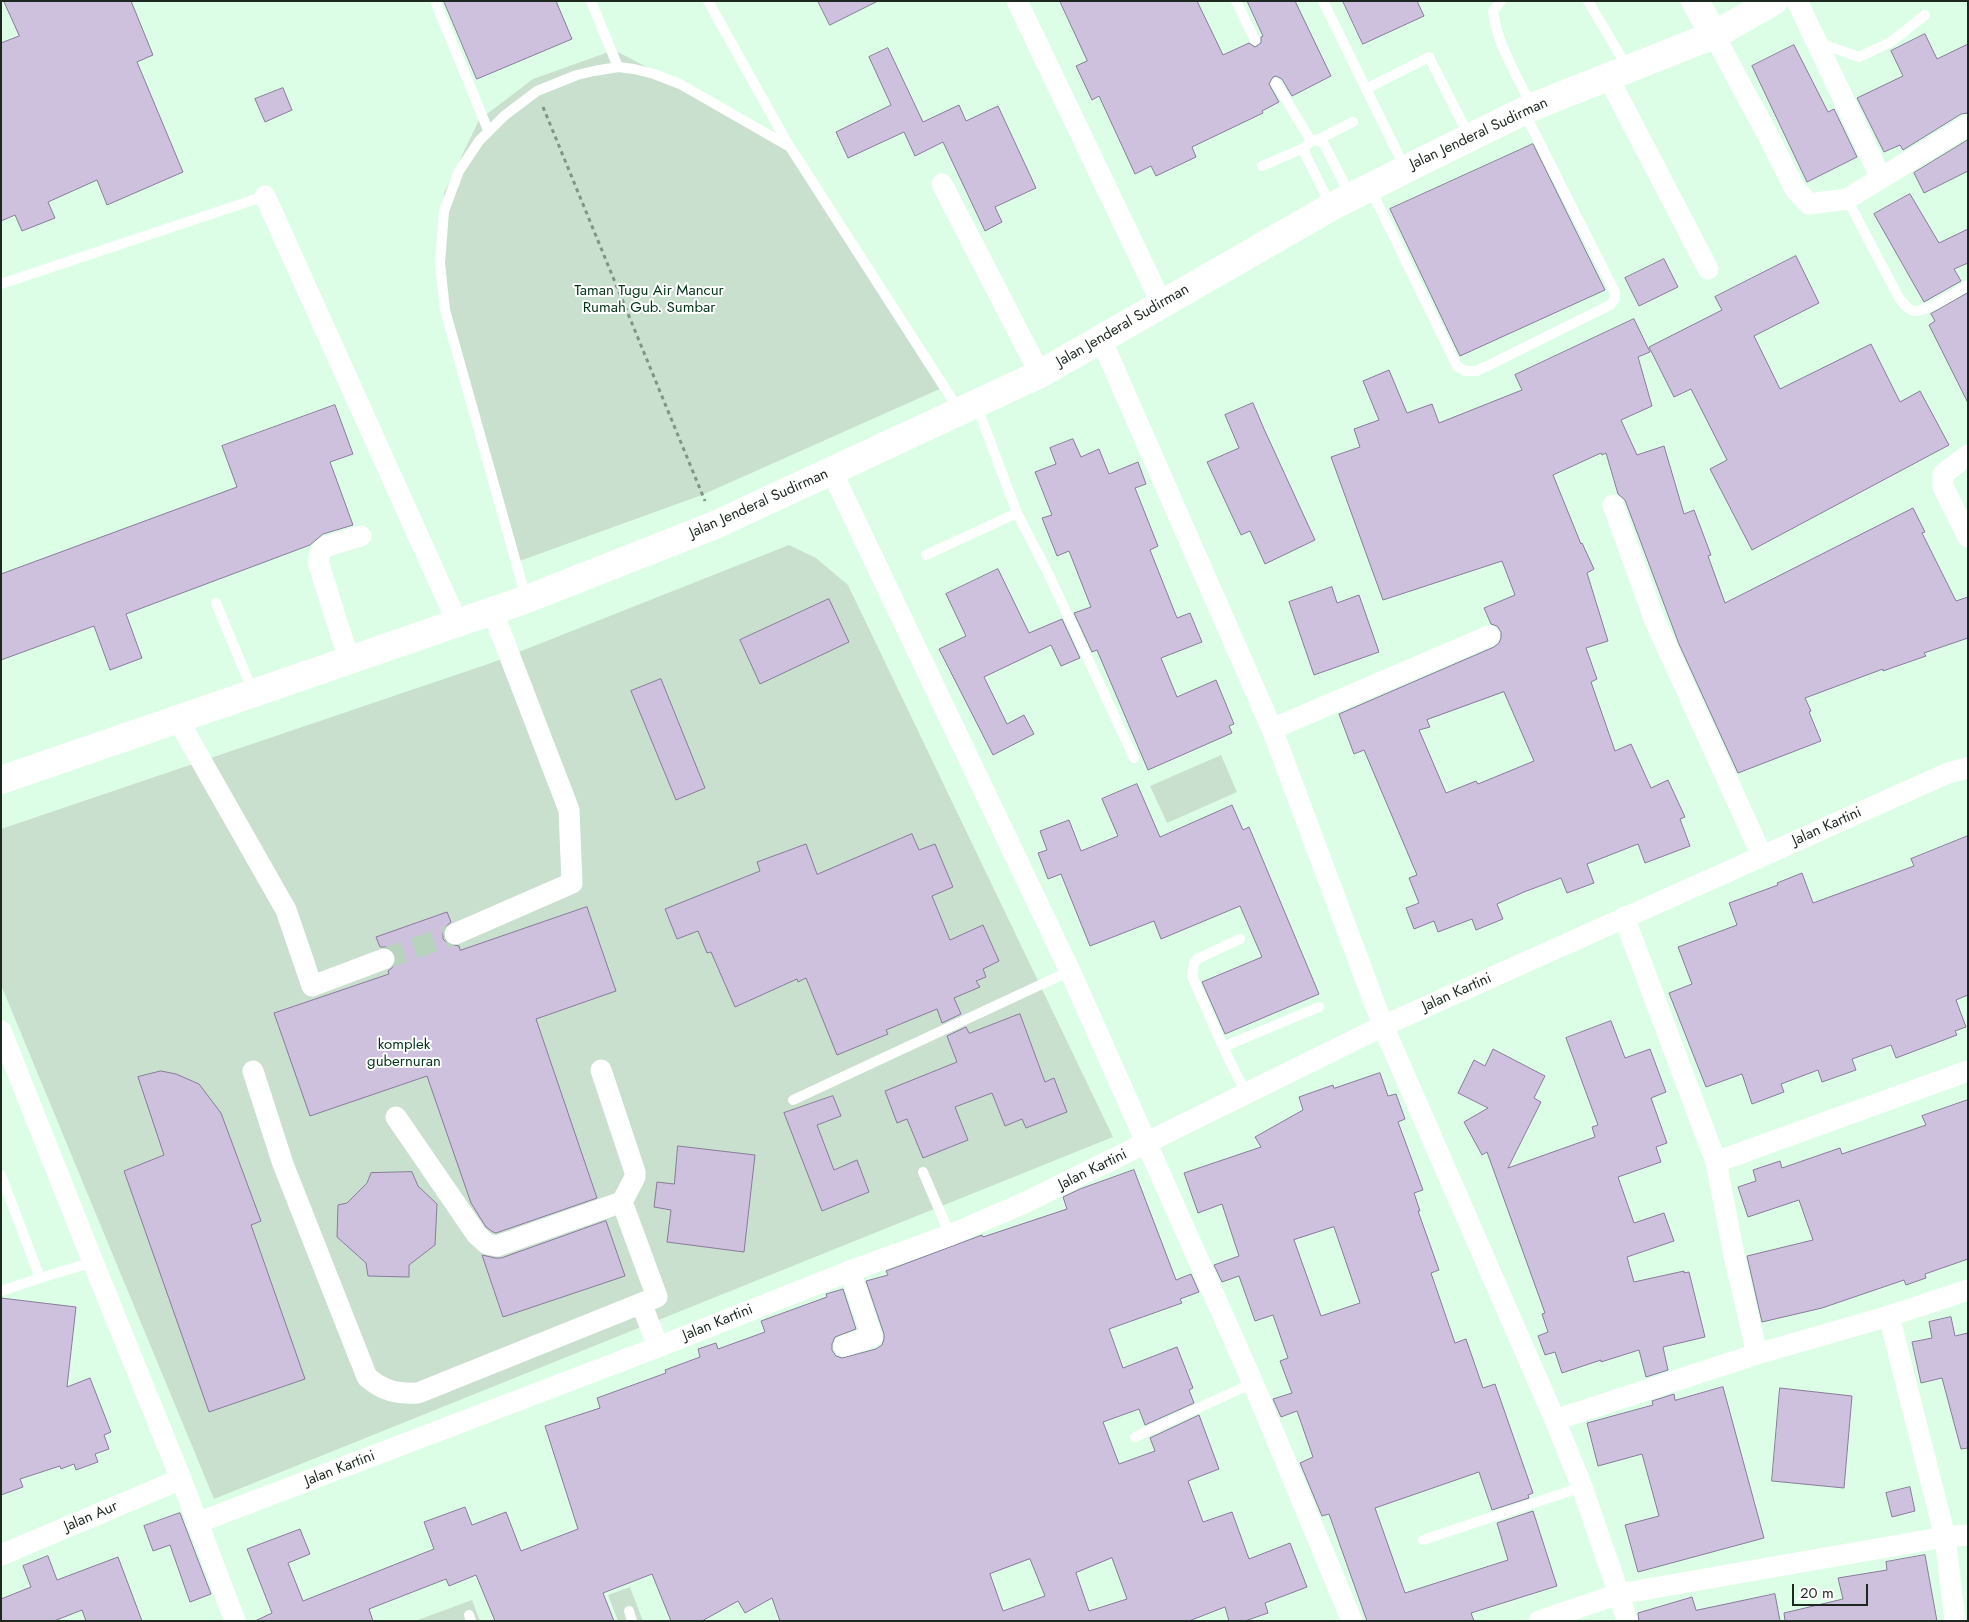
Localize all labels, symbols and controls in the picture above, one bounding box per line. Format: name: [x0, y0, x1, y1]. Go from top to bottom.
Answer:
street label: Jalan Jenderal Sudirman: [1407, 94, 1551, 174]
street label: Jalan Jenderal Sudirman: [1053, 281, 1193, 371]
park label: Taman Tugu Air Mancur Rumah Gub. Sumbar: [574, 282, 724, 317]
street label: Jalan Jenderal Sudirman: [687, 465, 831, 543]
street label: Jalan Kartini: [1790, 804, 1864, 850]
street label: Jalan Kartini: [1420, 970, 1494, 1016]
park label: komplek gubernuran: [367, 1036, 441, 1071]
street label: Jalan Kartini: [1056, 1146, 1130, 1194]
street label: Jalan Kartini: [680, 1301, 756, 1345]
street label: Jalan Kartini: [302, 1447, 378, 1491]
street label: Jalan Aur: [61, 1498, 121, 1536]
scale bar: [1794, 1574, 1870, 1606]
text: 20 m: [1800, 1582, 1834, 1604]

